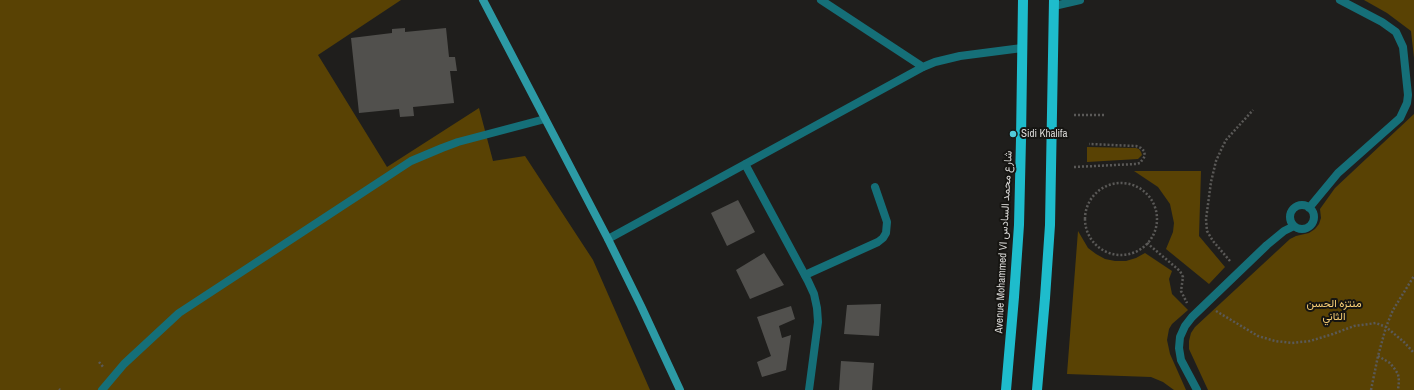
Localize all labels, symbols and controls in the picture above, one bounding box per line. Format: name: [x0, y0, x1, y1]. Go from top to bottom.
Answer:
place label: Sidi Khalifa: [1021, 127, 1068, 141]
marker: Sidi Khalifa: [1008, 129, 1018, 139]
street label: Avenue Mohammed VI شارع محمد السادس: [993, 150, 1015, 334]
park label: منتزه الحسن الثاني: [1306, 297, 1362, 323]

